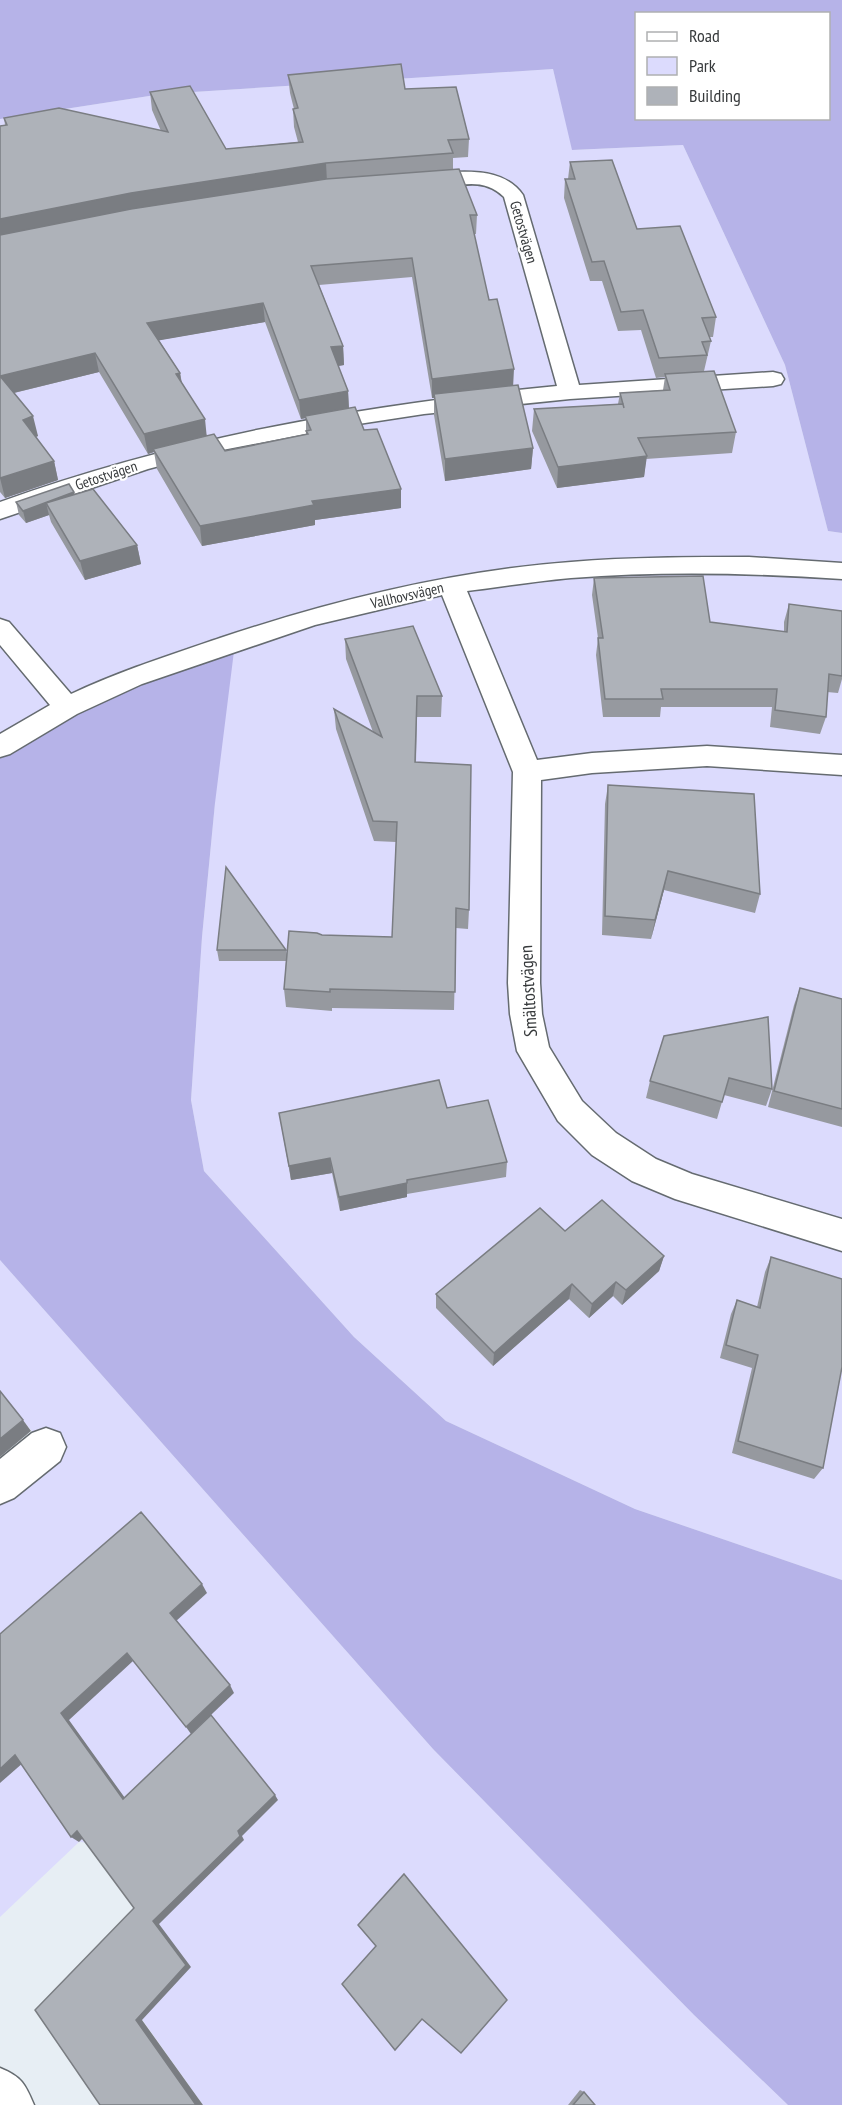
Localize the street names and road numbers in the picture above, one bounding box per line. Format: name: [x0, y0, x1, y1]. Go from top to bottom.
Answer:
street label: Getostvägen: [506, 199, 542, 265]
street label: Getostvägen: [73, 456, 139, 494]
street label: Vallhovsvägen: [368, 577, 445, 613]
street label: Smältostvägen: [514, 945, 542, 1037]

